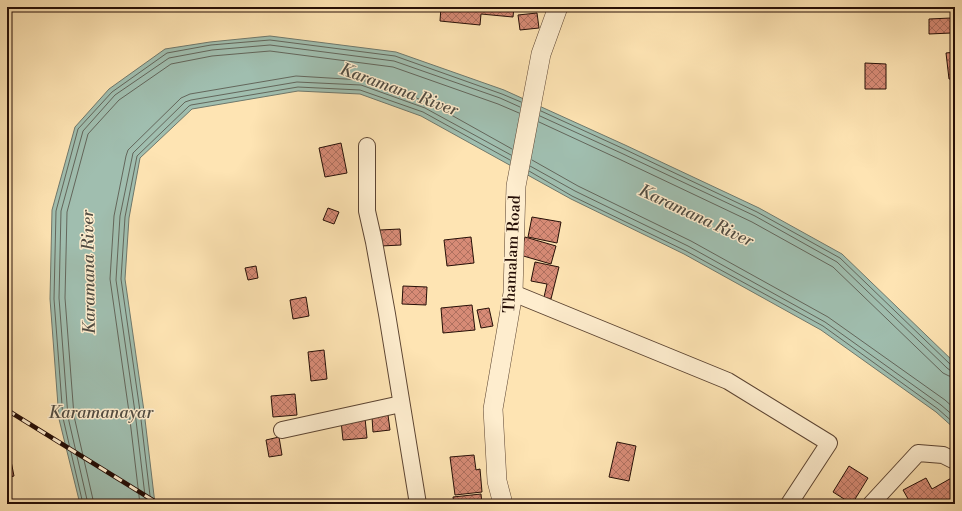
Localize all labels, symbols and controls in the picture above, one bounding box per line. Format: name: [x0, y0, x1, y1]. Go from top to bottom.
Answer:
water label: Karamana River: [337, 58, 462, 122]
water label: Karamana River: [635, 180, 758, 253]
street label: Thamalam Road: [499, 195, 525, 313]
water label: Karamana River: [77, 209, 101, 334]
water label: Karamanayar: [49, 402, 154, 424]

